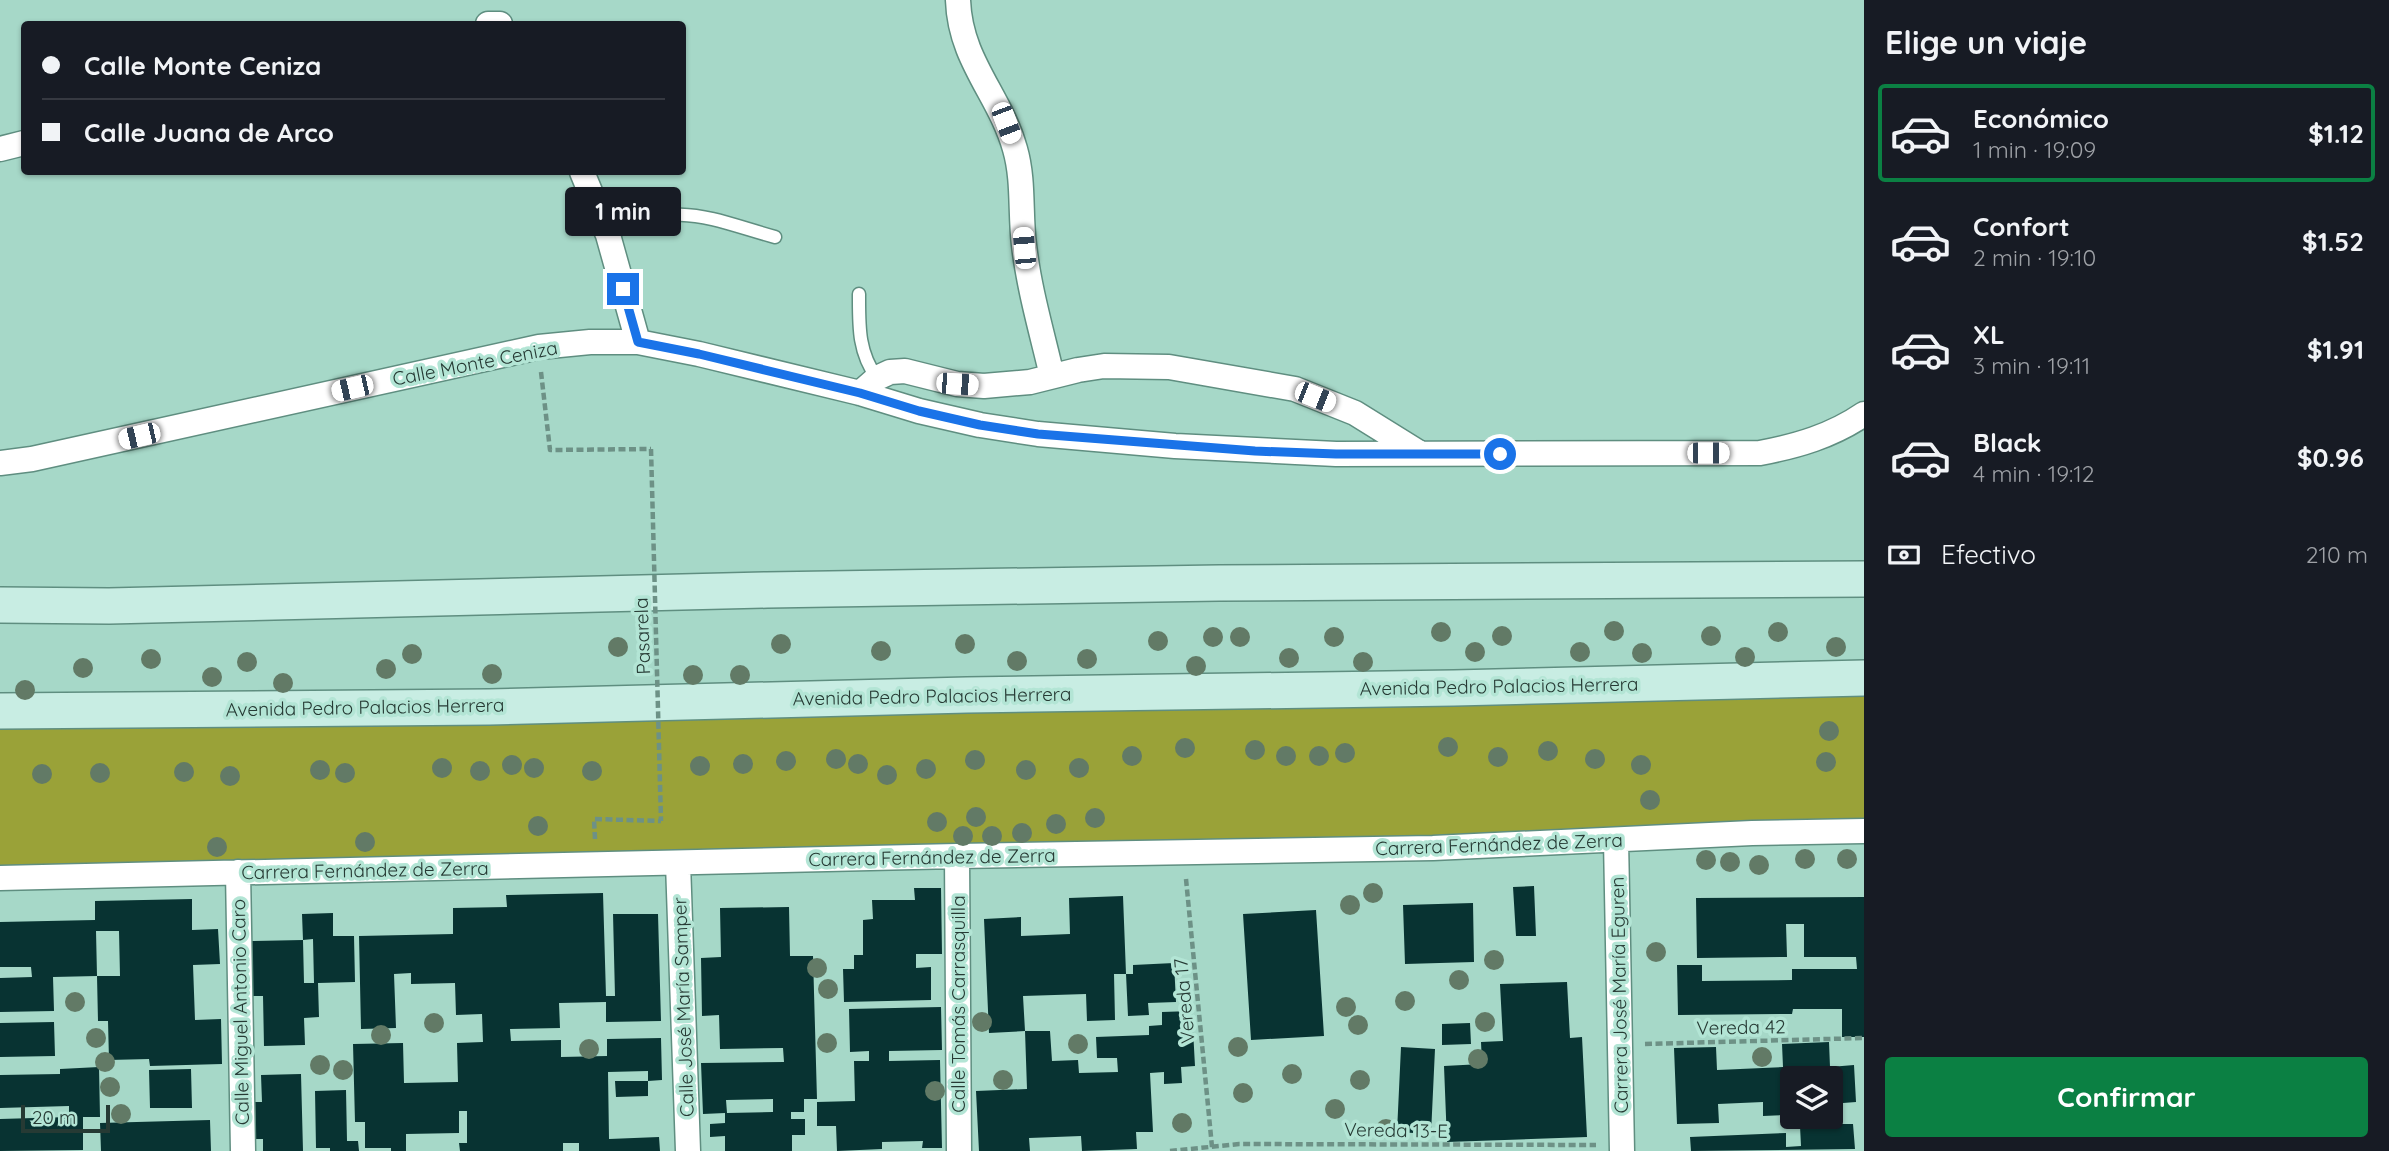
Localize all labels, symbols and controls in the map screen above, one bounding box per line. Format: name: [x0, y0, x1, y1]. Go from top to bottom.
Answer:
text: Elige un viaje: [1885, 22, 2087, 62]
text: Calle Monte Ceniza: [84, 49, 321, 82]
car: [989, 100, 1024, 146]
icon: car: [1889, 102, 1952, 165]
text: Económico: [1973, 102, 2109, 135]
text: Calle Juana de Arco: [84, 116, 334, 149]
text: $1.12: [2308, 117, 2364, 150]
text: 1 min · 19:09: [1973, 135, 2096, 164]
callout: 1 min: [565, 188, 681, 236]
text: 1 min: [595, 197, 651, 226]
icon: car: [1889, 210, 1952, 273]
text: Confort: [1973, 210, 2070, 243]
text: $1.52: [2302, 225, 2364, 258]
car: [1012, 226, 1037, 270]
text: 2 min · 19:10: [1973, 243, 2096, 272]
route end: [607, 273, 639, 305]
icon: car: [1889, 318, 1952, 381]
text: XL: [1973, 318, 2005, 351]
text: $1.91: [2307, 333, 2364, 366]
street label: Calle Monte Ceniza: [390, 335, 560, 391]
text: 3 min · 19:11: [1973, 351, 2090, 380]
car: [936, 372, 979, 396]
car: [330, 373, 375, 403]
car: [1292, 379, 1339, 415]
car: [117, 421, 162, 451]
icon: car: [1889, 426, 1952, 489]
text: Black: [1973, 426, 2042, 459]
route start: [1484, 438, 1516, 470]
text: $0.96: [2297, 441, 2364, 474]
car: [1688, 443, 1730, 464]
text: 4 min · 19:12: [1973, 459, 2095, 488]
icon: cash: [1885, 536, 1923, 574]
text: Efectivo: [1941, 538, 2036, 571]
text: 210 m: [2306, 540, 2368, 569]
street label: Pasarela: [629, 597, 655, 675]
street label: Avenida Pedro Palacios Herrera: [1359, 672, 1639, 700]
street label: Avenida Pedro Palacios Herrera: [792, 682, 1072, 710]
street label: Avenida Pedro Palacios Herrera: [225, 693, 505, 721]
street label: Carrera Fernández de Zerra: [1375, 828, 1623, 860]
street label: Carrera Fernández de Zerra: [808, 843, 1056, 871]
street label: Carrera Fernández de Zerra: [241, 856, 489, 884]
street label: Carrera José María Eguren: [1605, 876, 1633, 1114]
street label: Calle Tomás Carrasquilla: [946, 895, 970, 1113]
street label: Calle José María Samper: [667, 896, 699, 1117]
street label: Calle Miguel Antonio Caro: [226, 899, 254, 1125]
street label: Vereda 17: [1168, 957, 1200, 1045]
street label: Vereda 42: [1696, 1014, 1786, 1040]
button: Confirmar: [1885, 1057, 2368, 1137]
map controls: [1780, 1066, 1843, 1129]
button: layers: [1780, 1066, 1843, 1129]
scale bar: [21, 1102, 110, 1134]
text: 20 m: [32, 1105, 76, 1129]
street label: Vereda 13-E: [1344, 1117, 1448, 1143]

